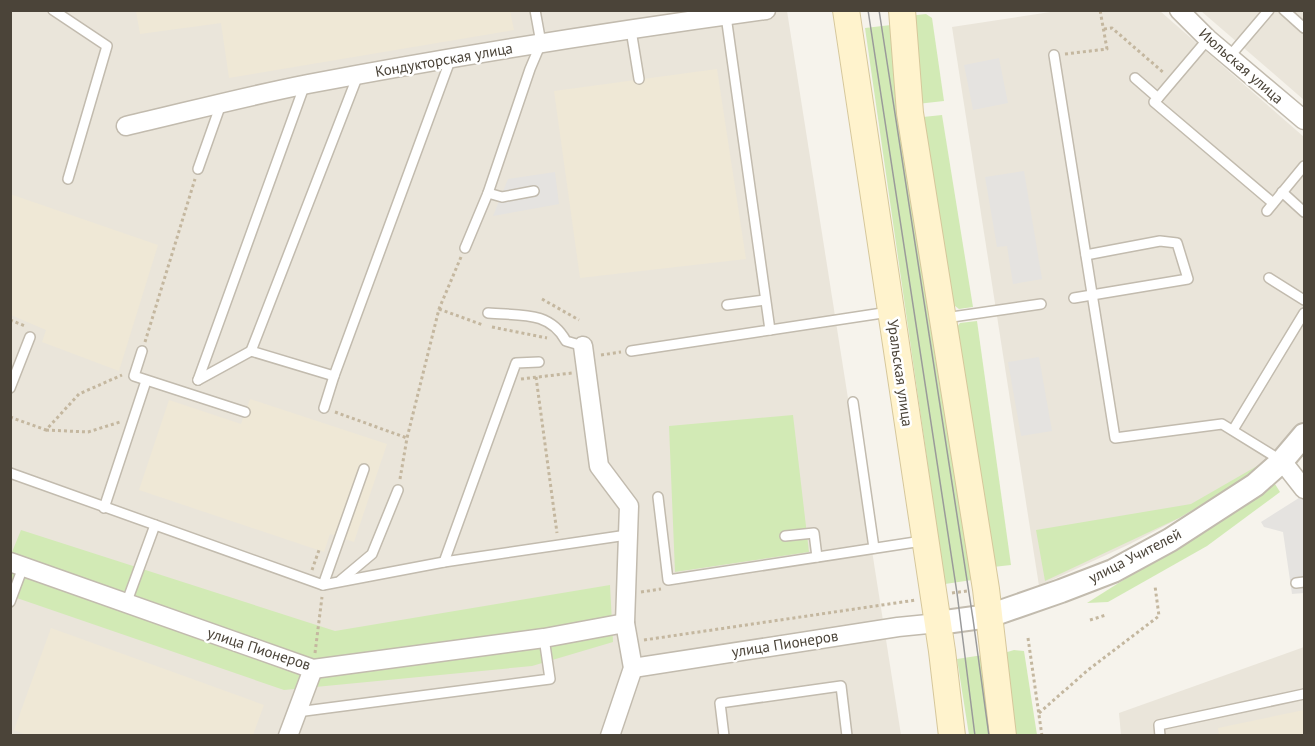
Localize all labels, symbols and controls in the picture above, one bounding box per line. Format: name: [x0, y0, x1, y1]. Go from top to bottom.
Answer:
street label: Июльская улица: [1195, 24, 1288, 108]
street label: Кондукторская улица: [374, 38, 514, 81]
street label: Уральская улица: [884, 318, 917, 428]
street label: улица Учителей: [1085, 524, 1184, 587]
street label: улица Пионеров: [205, 623, 313, 674]
street label: улица Пионеров: [730, 626, 840, 661]

